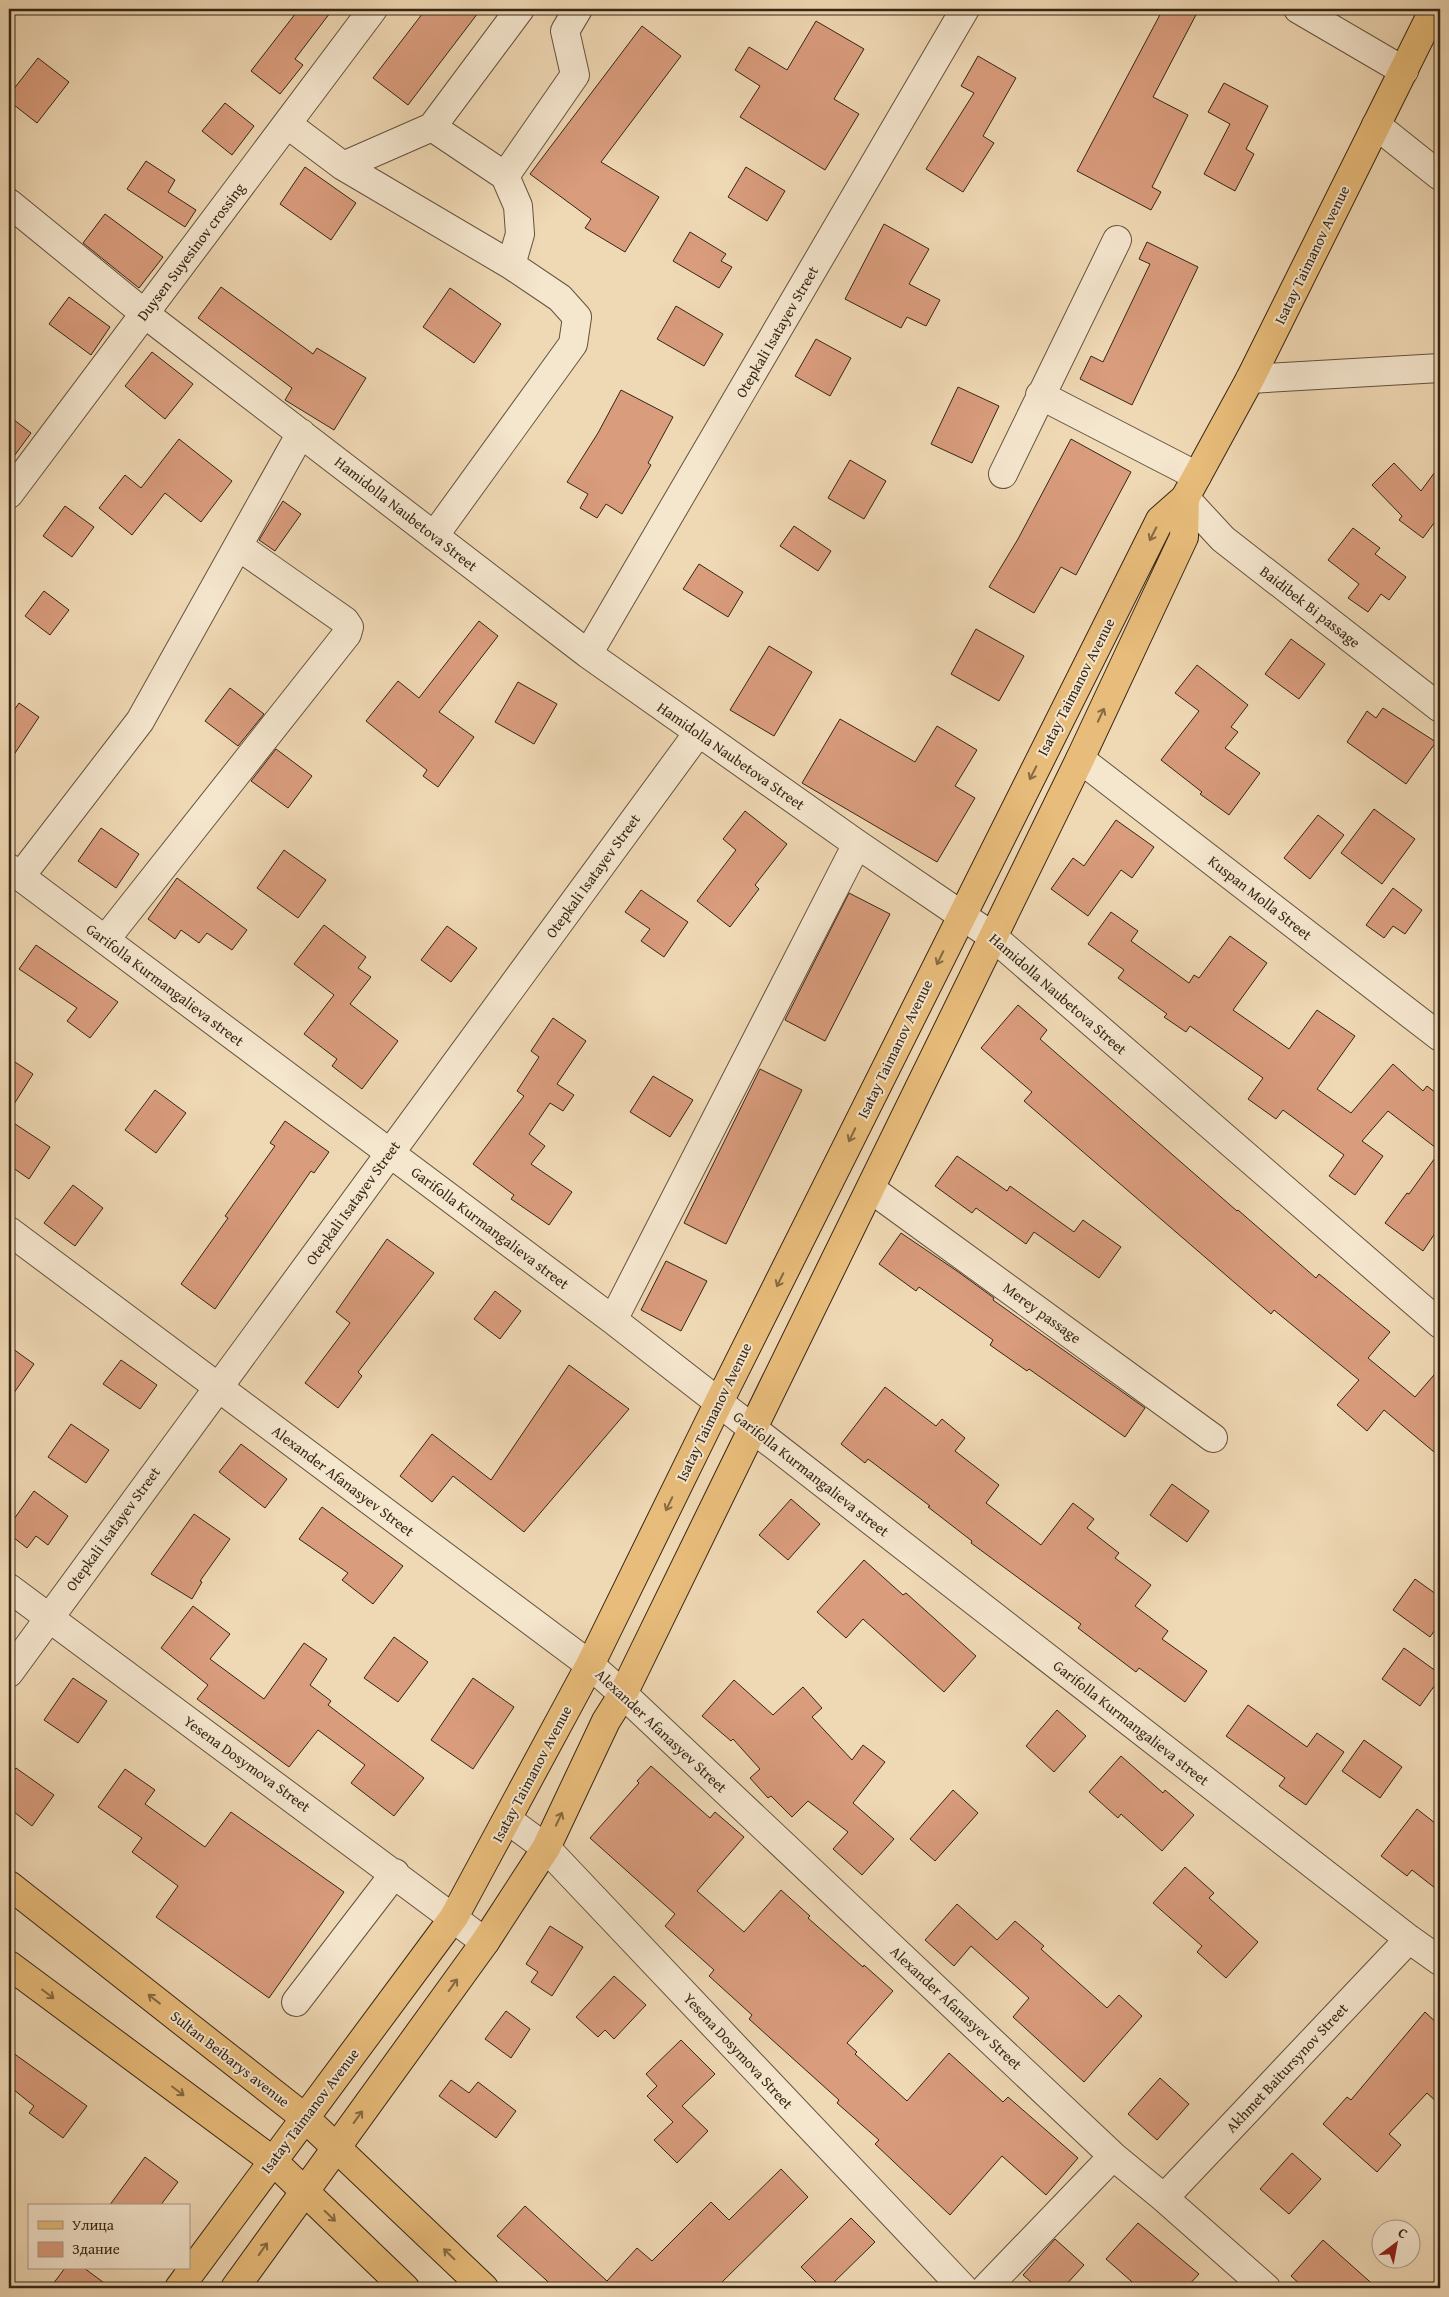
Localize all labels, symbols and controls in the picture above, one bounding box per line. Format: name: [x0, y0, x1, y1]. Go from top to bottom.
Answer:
street label: Duysen Suyesinov crossing: [132, 178, 250, 325]
street label: Isatay Taimanov Avenue: [1269, 182, 1354, 328]
street label: Otepkali Isatayev Street: [730, 261, 823, 401]
street label: Hamidolla Naubetova Street: [331, 451, 483, 576]
one-way arrow: [1148, 526, 1158, 541]
street label: Baidibek Bi passage: [1256, 561, 1365, 653]
street label: Isatay Taimanov Avenue: [1032, 614, 1119, 759]
street label: Hamidolla Naubetova Street: [653, 697, 810, 815]
one-way arrow: [1096, 707, 1106, 722]
one-way arrow: [1028, 765, 1038, 780]
street label: Otepkali Isatayev Street: [540, 809, 645, 942]
street label: Kuspan Molla Street: [1204, 850, 1317, 945]
street label: Garifolla Kurmangalieva street: [82, 918, 249, 1051]
street label: Hamidolla Naubetova Street: [985, 928, 1132, 1060]
one-way arrow: [935, 950, 944, 965]
street label: Isatay Taimanov Avenue: [852, 976, 937, 1122]
one-way arrow: [847, 1127, 857, 1142]
street label: Otepkali Isatayev Street: [300, 1136, 405, 1269]
street label: Garifolla Kurmangalieva street: [407, 1161, 574, 1294]
one-way arrow: [775, 1272, 784, 1287]
street label: Merey passage: [999, 1277, 1086, 1348]
street label: Isatay Taimanov Avenue: [671, 1339, 756, 1485]
street label: Garifolla Kurmangalieva street: [729, 1406, 894, 1542]
street label: Alexander Afanasyev Street: [268, 1420, 419, 1542]
street label: Otepkali Isatayev Street: [60, 1462, 165, 1595]
one-way arrow: [664, 1496, 673, 1511]
street label: Garifolla Kurmangalieva street: [1049, 1655, 1214, 1791]
street label: Alexander Afanasyev Street: [591, 1664, 732, 1798]
street label: Isatay Taimanov Avenue: [487, 1702, 576, 1846]
street label: Yesena Dosymova Street: [180, 1710, 316, 1817]
one-way arrow: [555, 1812, 565, 1827]
street label: Alexander Afanasyev Street: [886, 1941, 1027, 2075]
one-way arrow: [448, 1979, 459, 1992]
street label: Yesena Dosymova Street: [679, 1988, 798, 2114]
one-way arrow: [41, 1989, 55, 1999]
one-way arrow: [148, 1994, 161, 2005]
street label: Akhmet Baitursynov Street: [1221, 1998, 1353, 2137]
street label: Sultan Beibarys avenue: [166, 2005, 294, 2112]
street label: Isatay Taimanov Avenue: [255, 2044, 364, 2178]
one-way arrow: [171, 2086, 185, 2096]
one-way arrow: [353, 2110, 363, 2124]
legend: [28, 2204, 190, 2270]
one-way arrow: [324, 2210, 337, 2222]
text: Улица: [72, 2214, 115, 2235]
north arrow: [1372, 2220, 1422, 2270]
text: С: [1394, 2222, 1412, 2244]
text: Здание: [72, 2238, 120, 2259]
one-way arrow: [258, 2242, 268, 2256]
one-way arrow: [442, 2248, 455, 2260]

